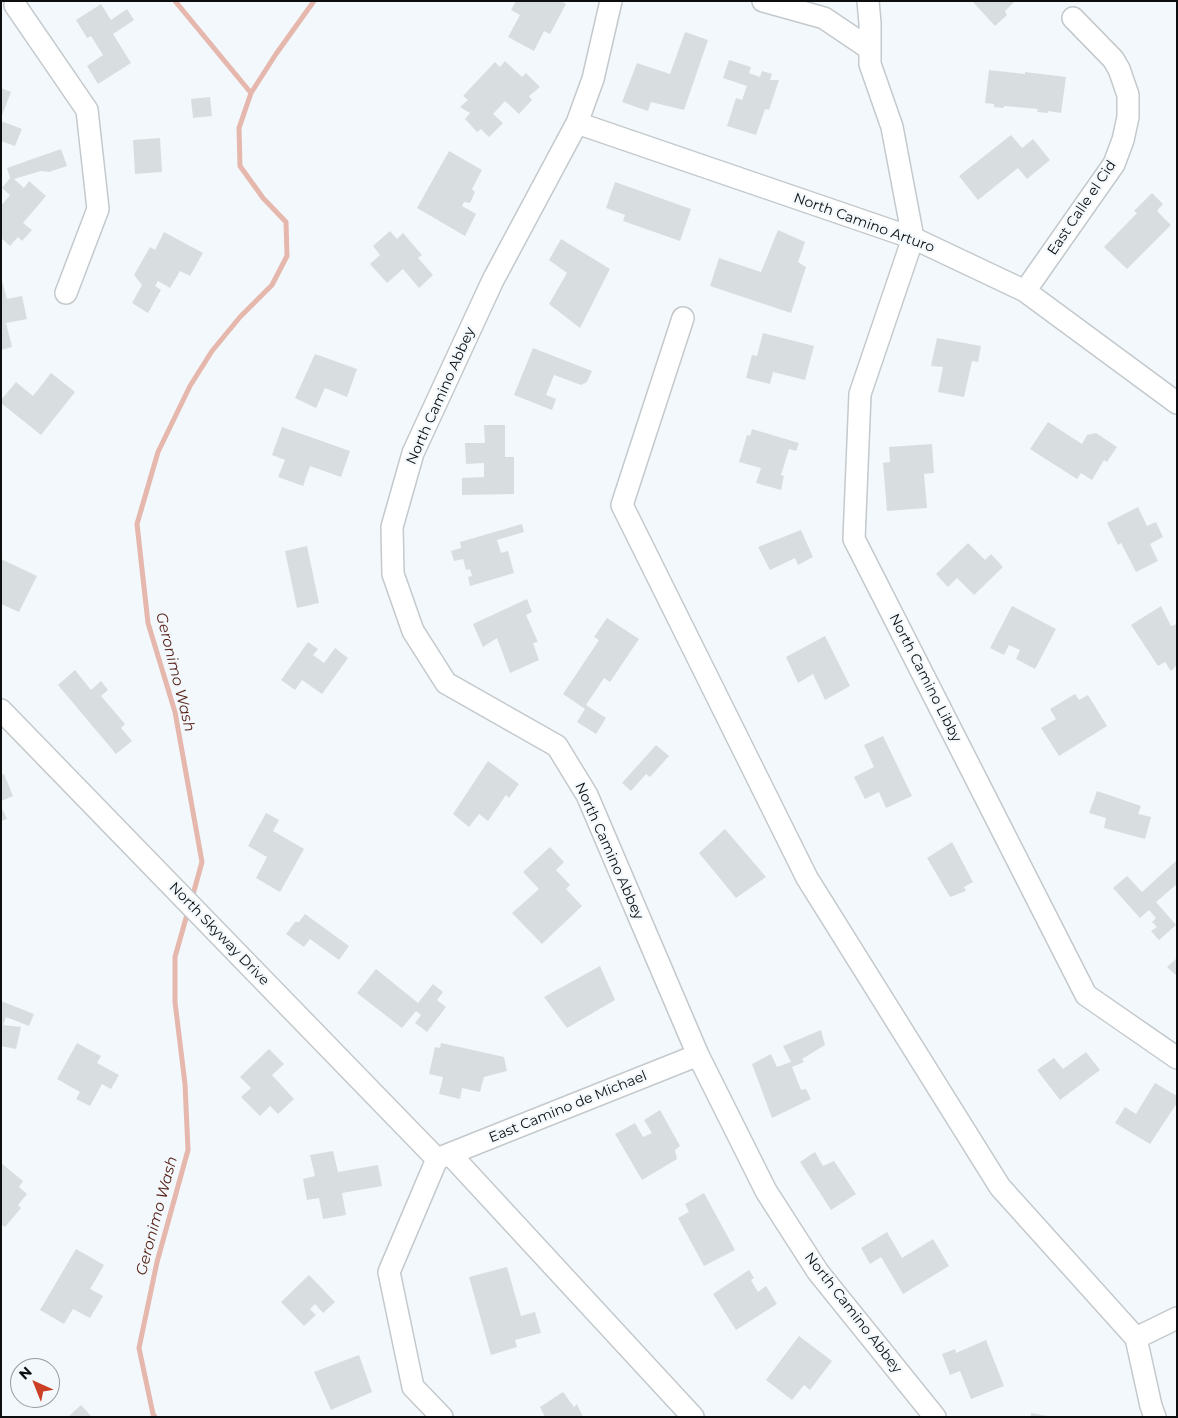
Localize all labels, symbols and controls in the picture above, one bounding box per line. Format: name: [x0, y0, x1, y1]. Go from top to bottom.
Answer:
street label: East Calle el Cid: [1044, 157, 1120, 259]
street label: North Camino Arturo: [791, 190, 937, 256]
street label: North Camino Abbey: [403, 325, 479, 467]
water label: Geronimo Wash: [151, 610, 199, 734]
street label: North Camino Libby: [885, 611, 965, 745]
street label: North Camino Abbey: [571, 780, 647, 922]
street label: North Skyway Drive: [165, 879, 273, 989]
street label: East Camino de Michael: [487, 1068, 649, 1146]
water label: Geronimo Wash: [132, 1155, 182, 1277]
street label: North Camino Abbey: [801, 1249, 905, 1377]
north arrow: [10, 1358, 60, 1408]
text: N: [15, 1363, 36, 1383]

